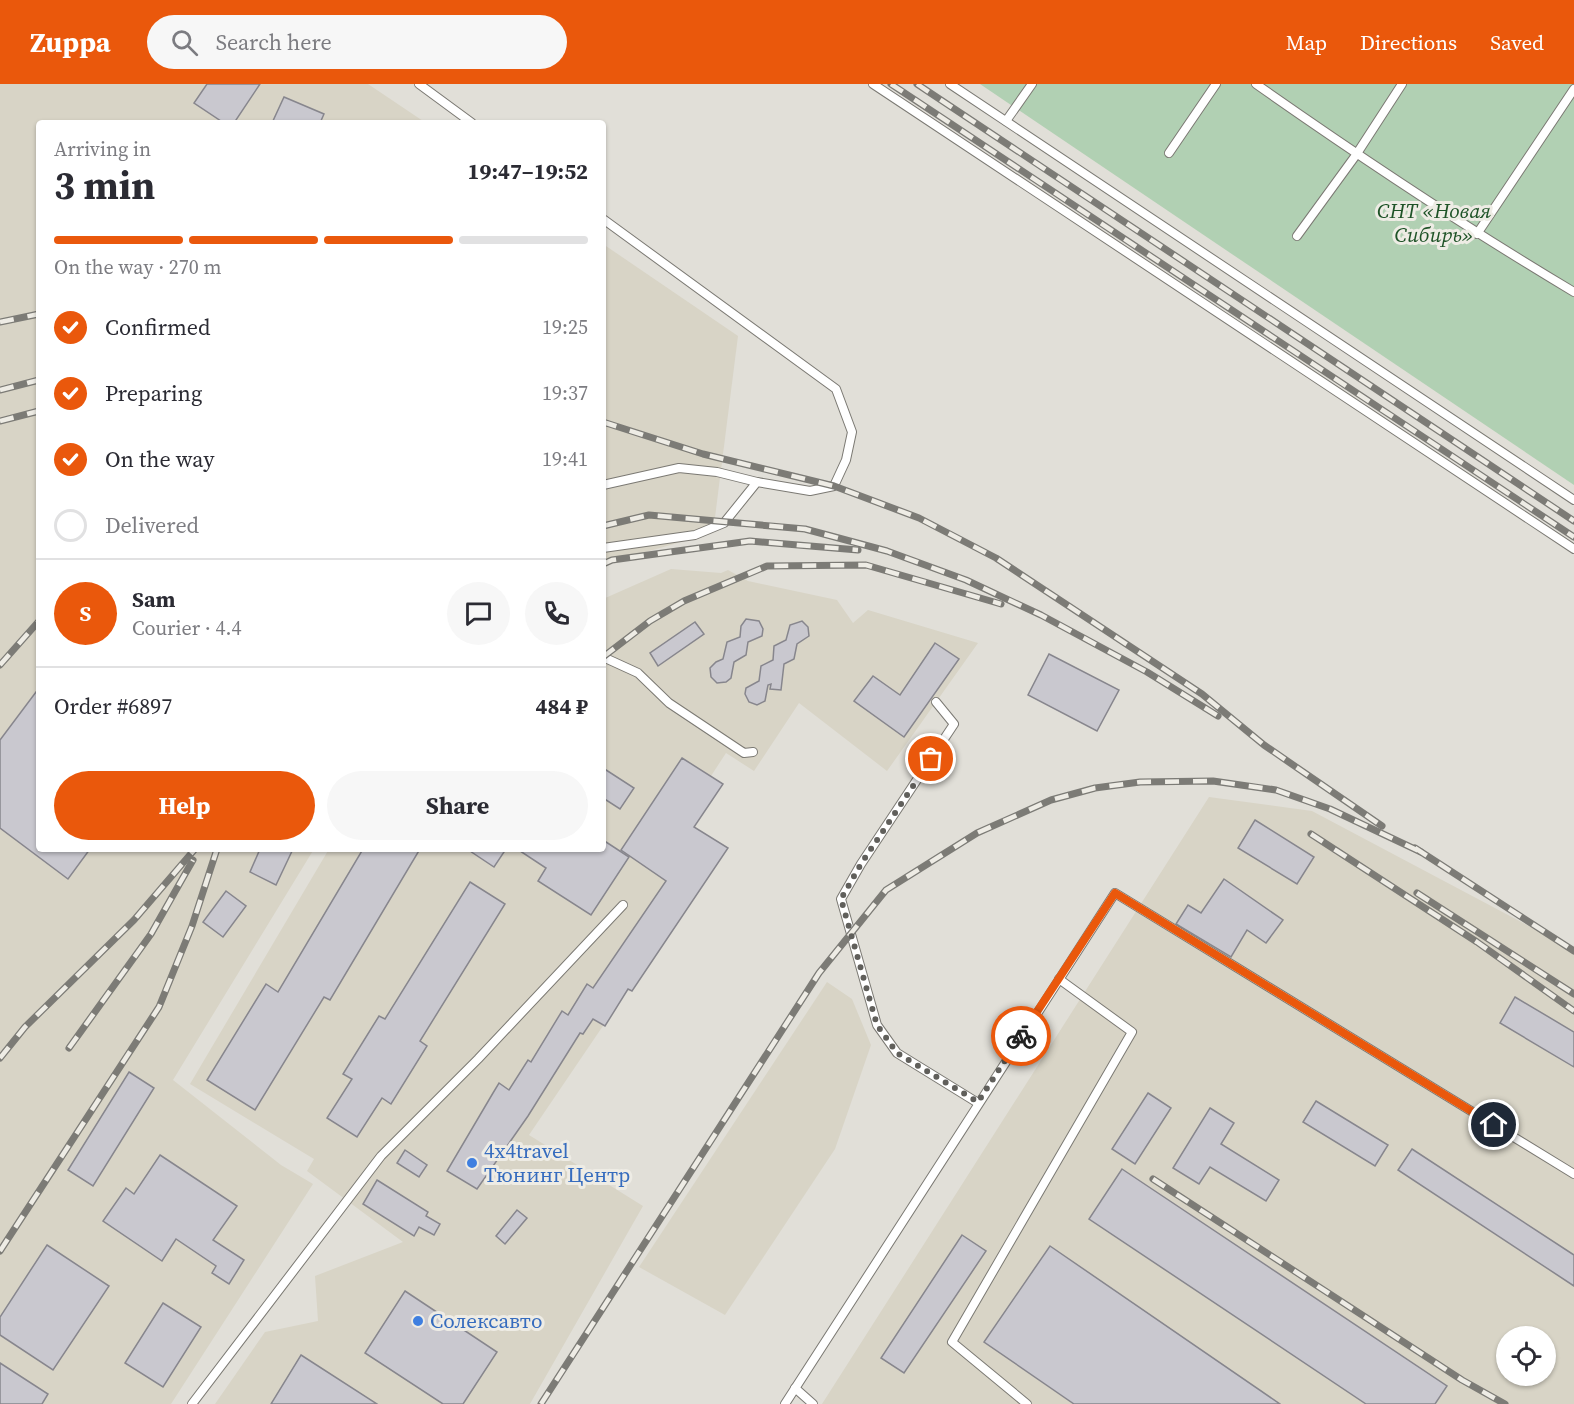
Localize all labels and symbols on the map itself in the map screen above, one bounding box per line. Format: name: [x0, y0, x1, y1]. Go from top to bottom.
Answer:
park label: СНТ «Новая Сибирь»: [1377, 196, 1491, 249]
pin: [905, 733, 956, 784]
courier: [991, 1006, 1051, 1066]
pin: [1468, 1099, 1519, 1150]
place label: 4x4travel Тюнинг Центр: [484, 1136, 630, 1189]
marker: 4x4travel Тюнинг Центр: [465, 1156, 479, 1170]
place label: Солексавто: [430, 1306, 542, 1335]
marker: Солексавто: [411, 1314, 425, 1328]

